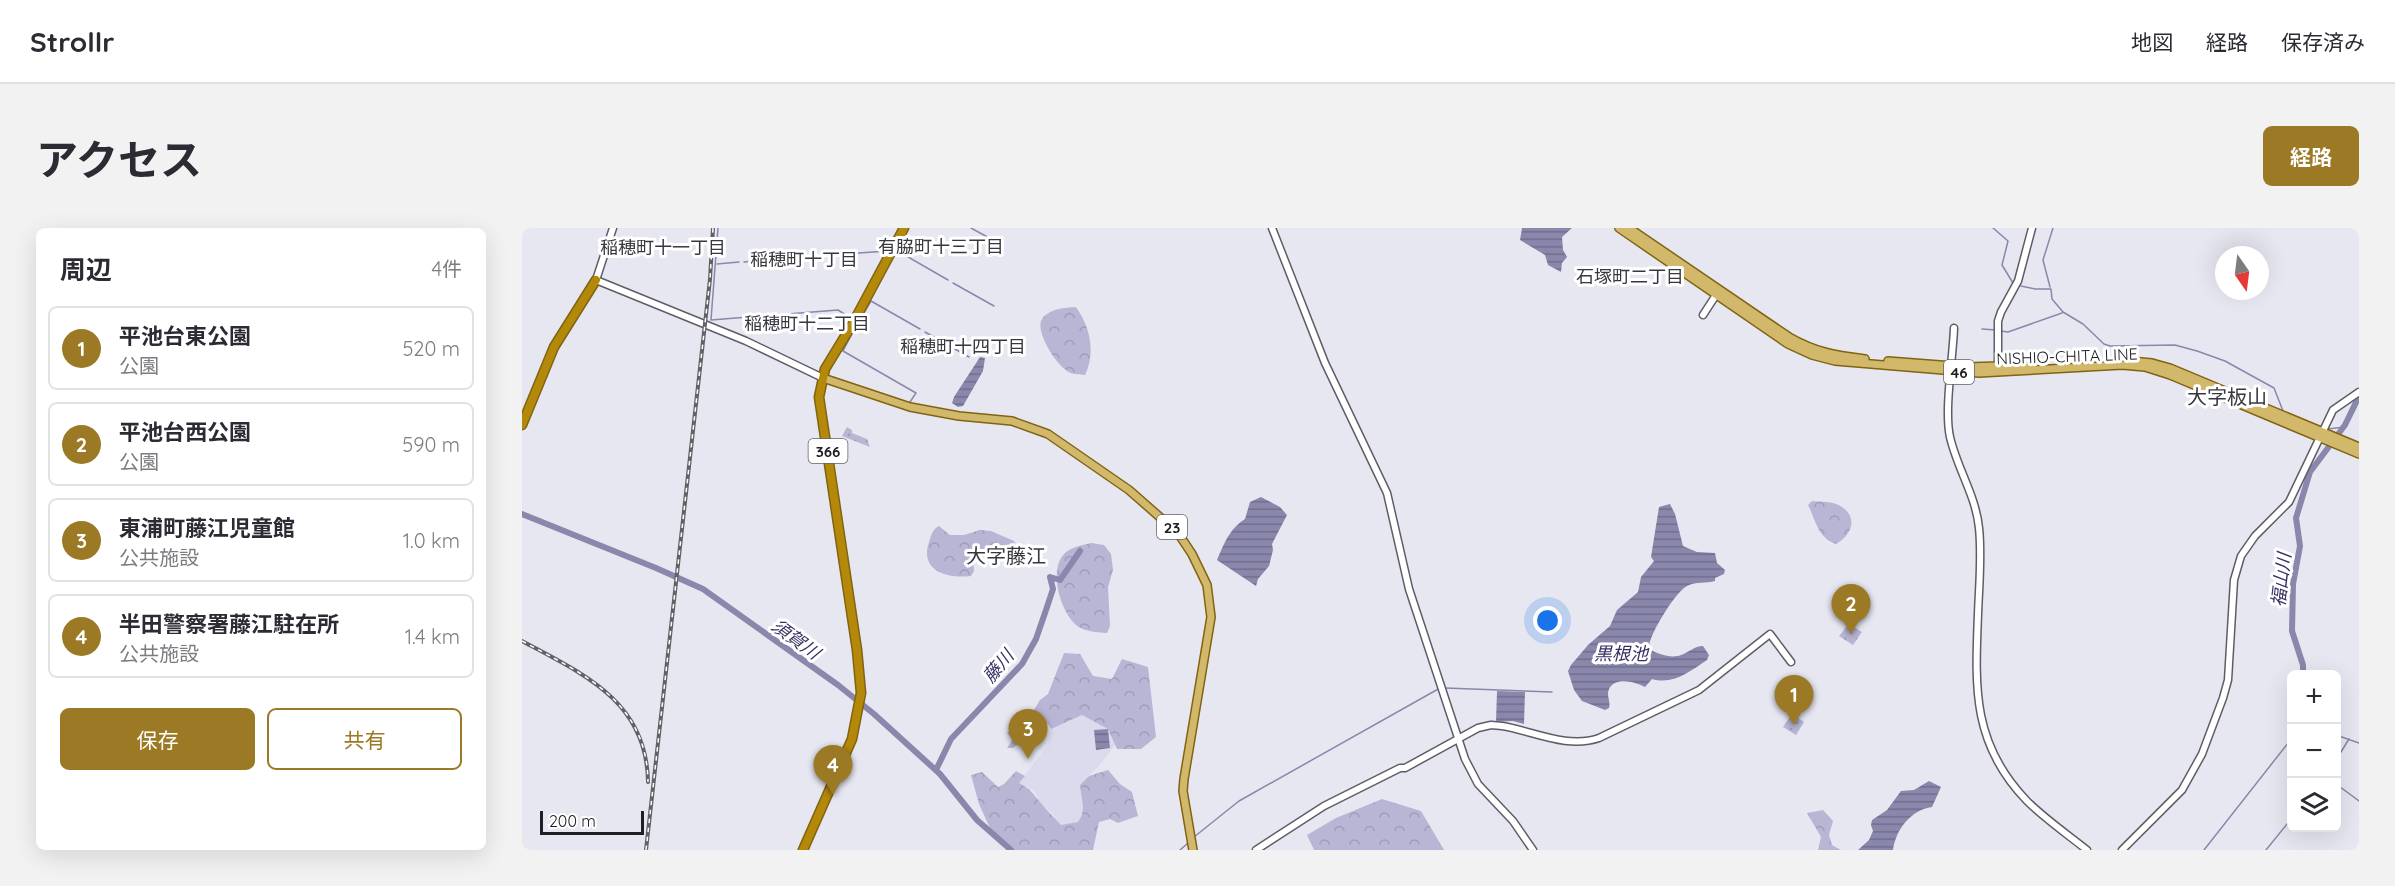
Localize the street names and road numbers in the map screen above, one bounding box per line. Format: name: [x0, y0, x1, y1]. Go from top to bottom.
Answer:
street label: NISHIO-CHITA LINE: [1996, 344, 2138, 368]
road number: 46: [1944, 360, 1974, 384]
road number: 366: [808, 439, 848, 463]
road number: 23: [1157, 515, 1187, 539]

